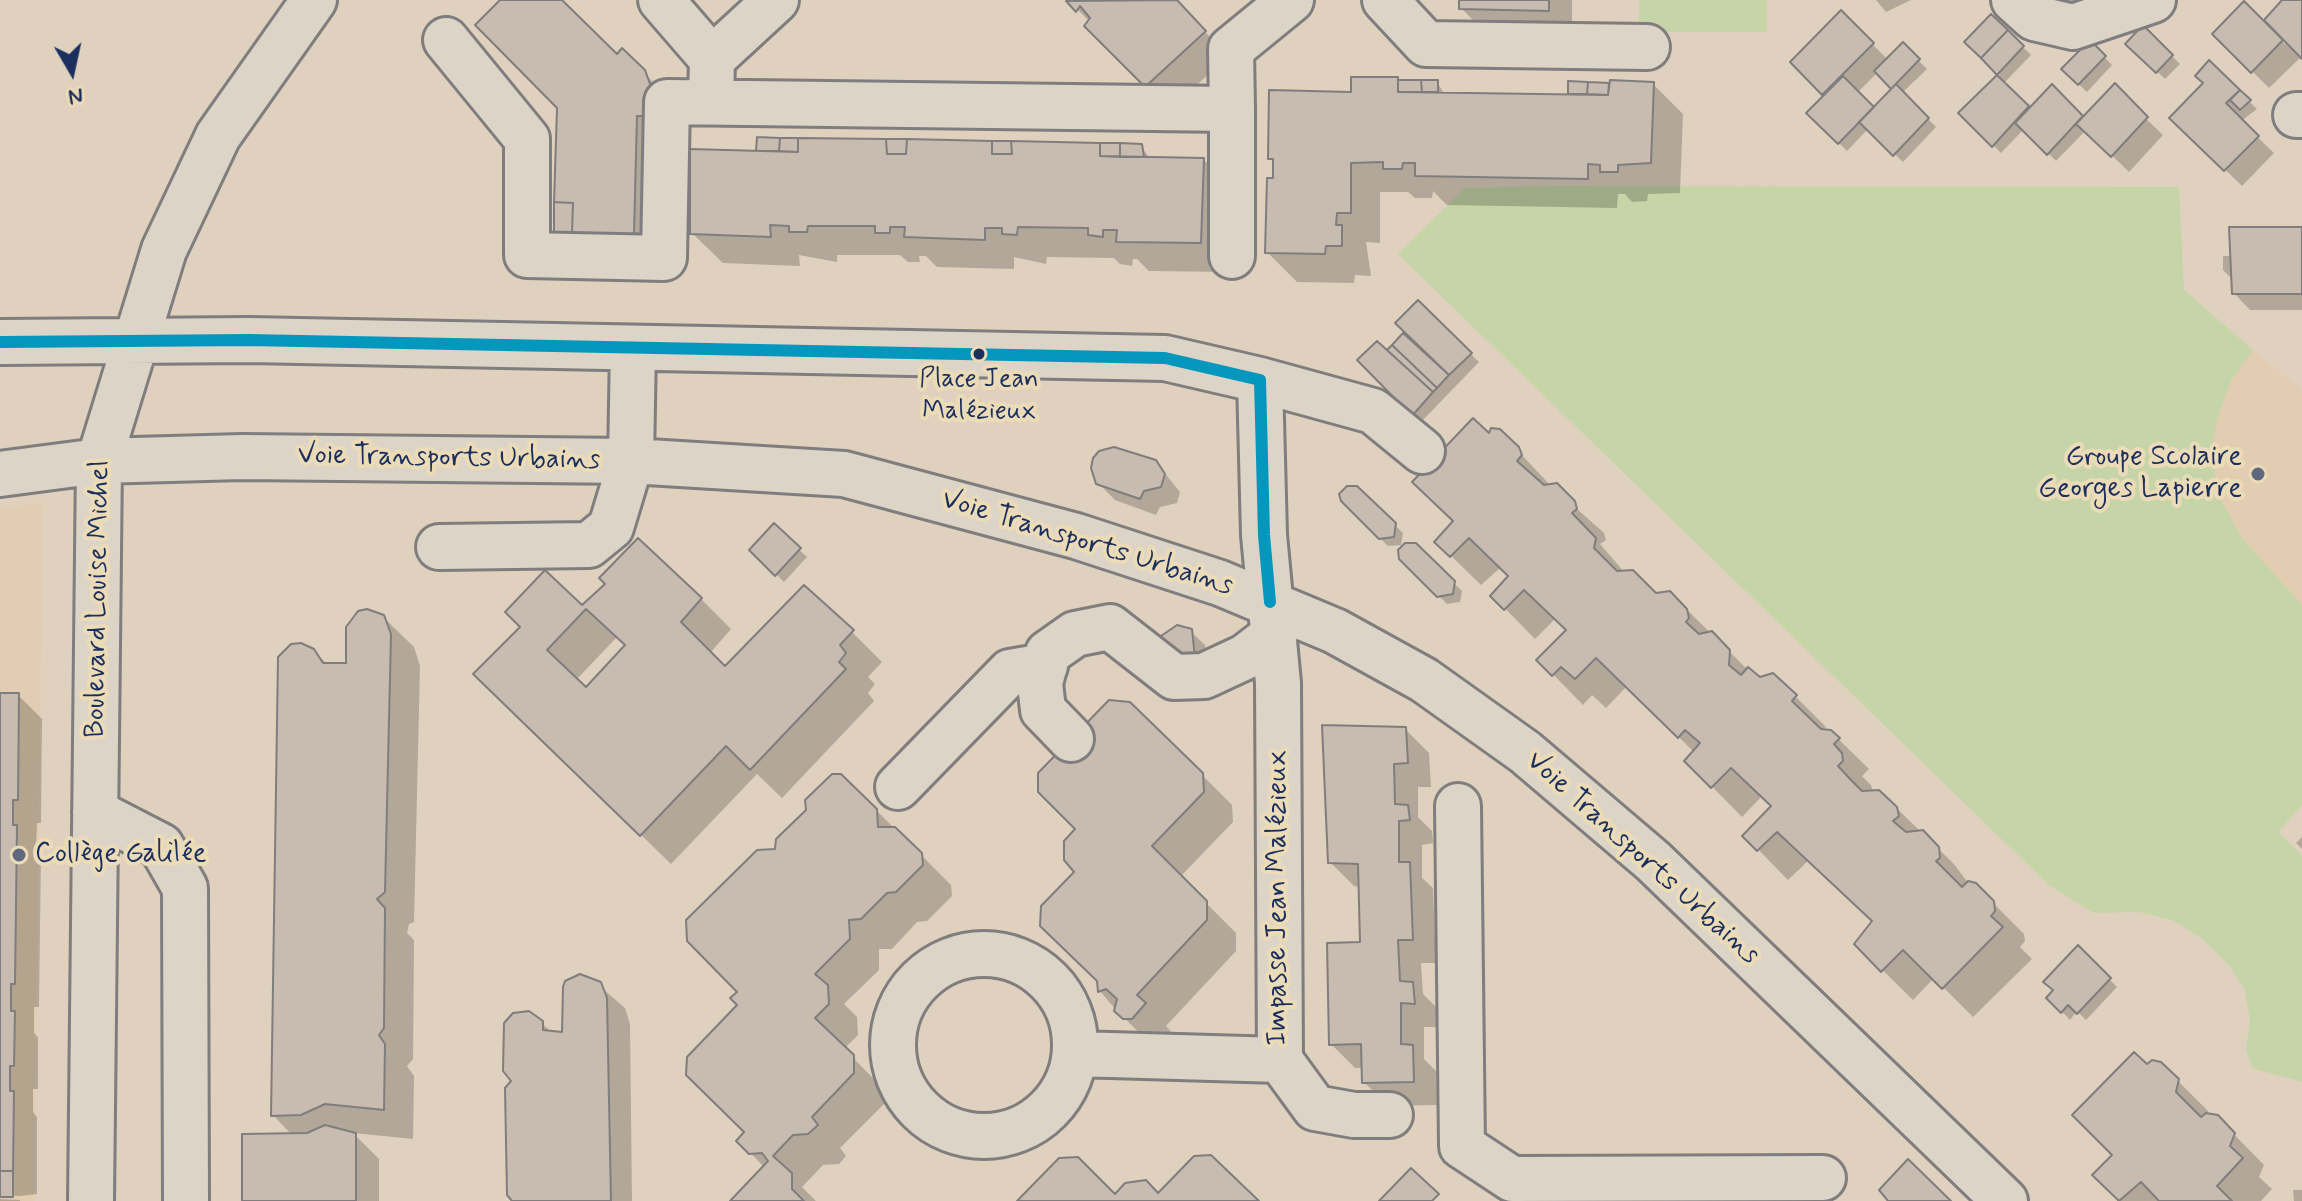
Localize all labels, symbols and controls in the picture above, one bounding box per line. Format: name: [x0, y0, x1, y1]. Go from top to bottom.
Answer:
north arrow: [32, 32, 112, 112]
text: N: [66, 81, 85, 111]
marker: Place Jean Malézieux: [971, 346, 987, 362]
place label: Place Jean Malézieux: [919, 365, 1039, 426]
street label: Voie Transports Urbains: [297, 440, 601, 478]
place label: Groupe Scolaire Georges Lapierre: [2038, 441, 2242, 507]
street label: Boulevard Louise Michel: [80, 460, 118, 738]
marker: Groupe Scolaire Georges Lapierre: [2249, 465, 2267, 483]
street label: Voie Transports Urbains: [937, 484, 1237, 604]
street label: Voie Transports Urbains: [1518, 745, 1766, 973]
street label: Impasse Jean Malézieux: [1262, 750, 1296, 1046]
place label: Collège Galilée: [35, 838, 207, 872]
marker: Collège Galilée: [10, 846, 28, 864]

